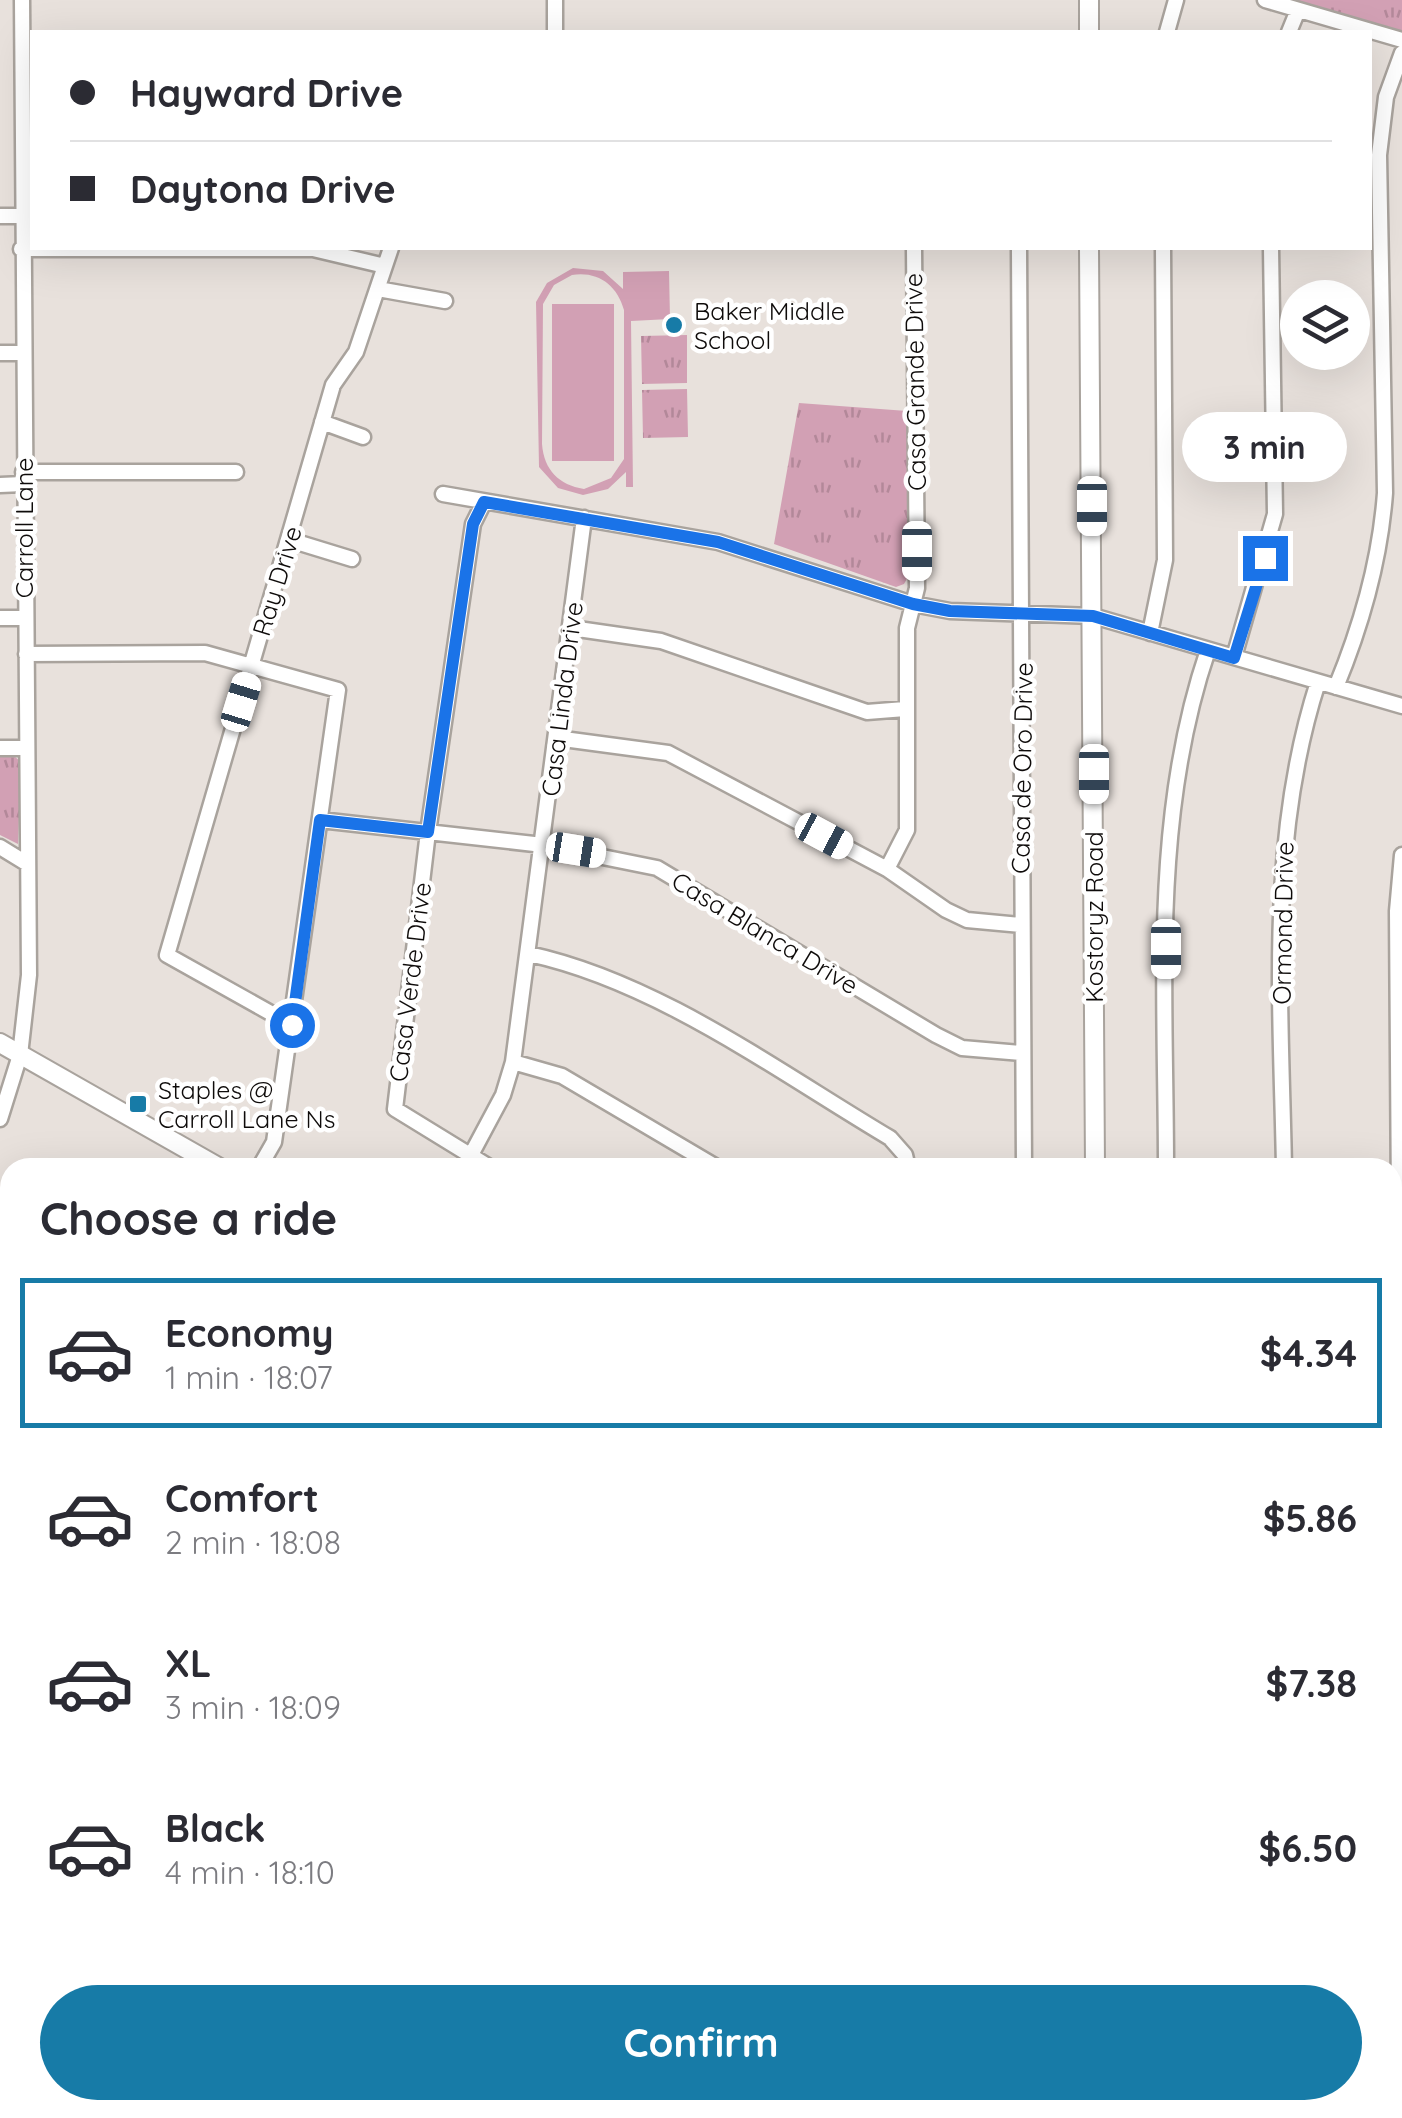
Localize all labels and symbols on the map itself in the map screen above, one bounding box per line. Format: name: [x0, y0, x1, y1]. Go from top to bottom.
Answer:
street label: Casa Grande Drive: [897, 273, 932, 491]
place label: Baker Middle School: [694, 295, 845, 355]
marker: Baker Middle School: [663, 314, 685, 336]
callout: 3 min: [1182, 413, 1348, 483]
street label: Carroll Lane: [8, 458, 39, 598]
car: [1077, 476, 1107, 536]
car: [902, 521, 932, 581]
street label: Ray Drive: [245, 522, 308, 640]
route end: [1243, 536, 1288, 581]
street label: Casa Linda Drive: [534, 600, 589, 798]
street label: Casa de Oro Drive: [1004, 662, 1039, 874]
car: [218, 669, 264, 735]
car: [1079, 744, 1109, 804]
car: [790, 809, 858, 863]
car: [544, 830, 608, 870]
street label: Kostoryz Road: [1078, 831, 1109, 1003]
street label: Ormond Drive: [1266, 841, 1299, 1005]
street label: Casa Blanca Drive: [666, 865, 864, 1000]
street label: Casa Verde Drive: [382, 880, 437, 1084]
car: [1151, 919, 1181, 979]
route start: [270, 1003, 315, 1048]
place label: Staples @ Carroll Lane Ns: [158, 1074, 335, 1134]
marker: Staples @ Carroll Lane Ns: [127, 1093, 149, 1115]

